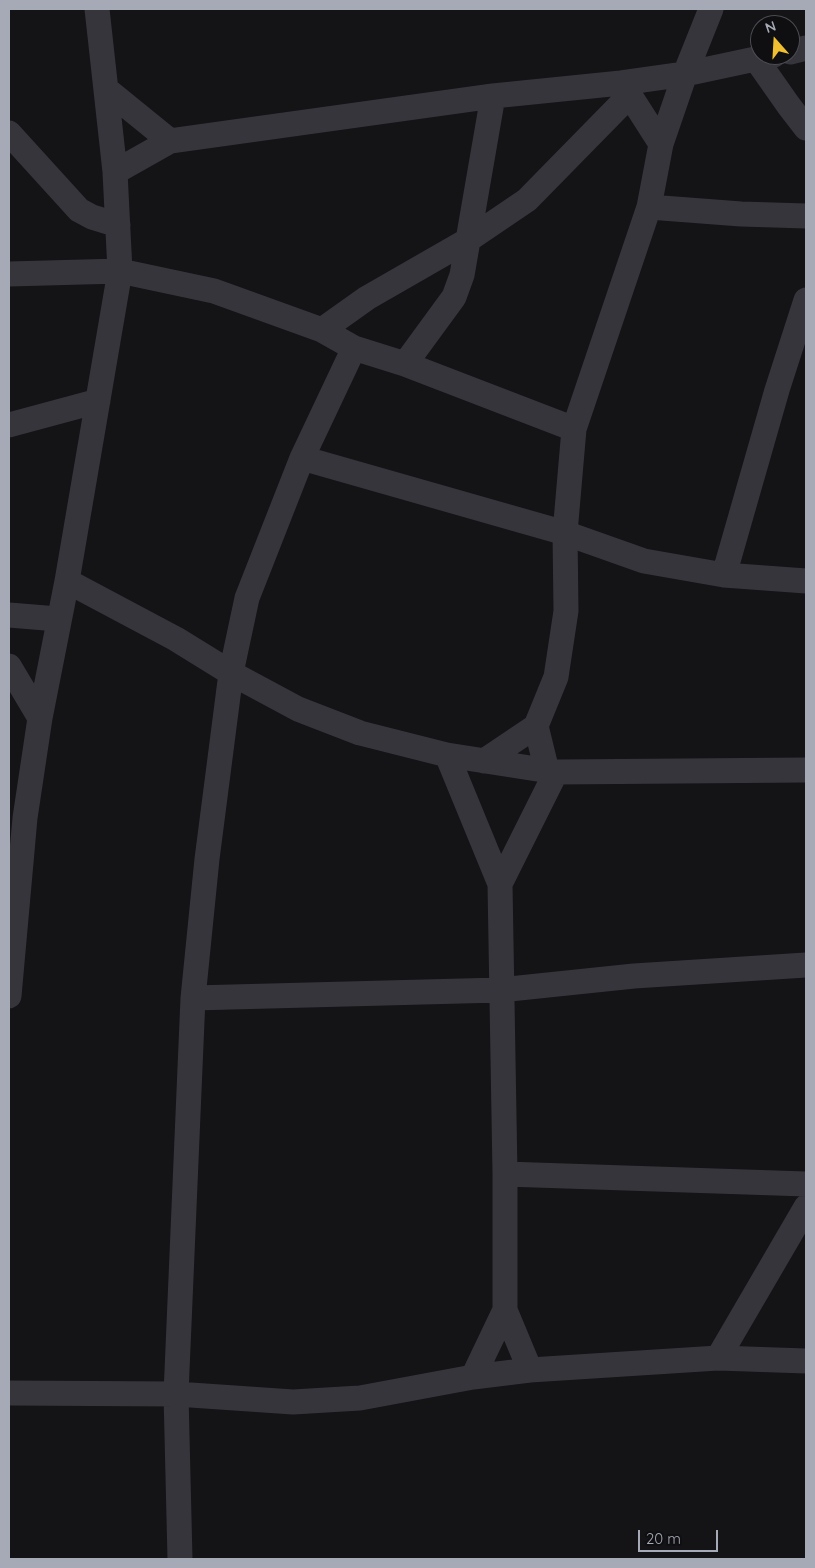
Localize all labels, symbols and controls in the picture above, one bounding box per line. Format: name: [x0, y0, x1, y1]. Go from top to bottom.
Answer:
north arrow: [750, 15, 800, 65]
text: N: [763, 17, 778, 37]
scale bar: [640, 1520, 720, 1552]
text: 20 m: [646, 1529, 681, 1548]

